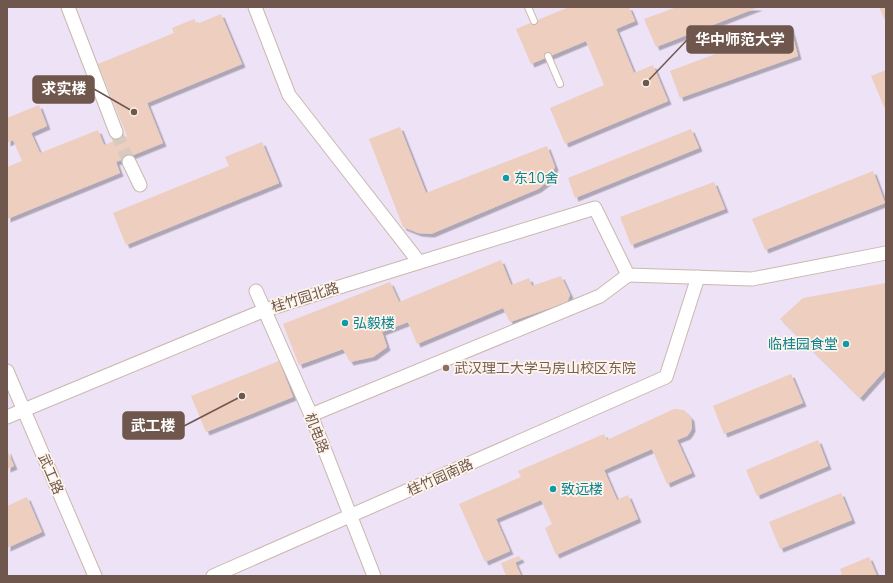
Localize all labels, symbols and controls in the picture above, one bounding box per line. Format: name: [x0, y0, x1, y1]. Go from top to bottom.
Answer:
callout: 华中师范大学: [687, 26, 793, 53]
text: 华中师范大学: [695, 30, 785, 49]
callout: 求实楼: [33, 76, 94, 103]
text: 求实楼: [41, 79, 87, 98]
place label: 东10舍: [514, 169, 559, 187]
marker: 东10舍: [501, 173, 511, 183]
street label: 桂竹园北路: [269, 278, 341, 316]
place label: 弘毅楼: [353, 314, 395, 332]
marker: 弘毅楼: [340, 318, 350, 328]
place label: 临桂园食堂: [768, 335, 838, 353]
marker: 临桂园食堂: [841, 339, 851, 349]
place label: 武汉理工大学马房山校区东院: [454, 359, 636, 377]
marker: 武汉理工大学马房山校区东院: [441, 363, 451, 373]
street label: 机电路: [301, 410, 333, 456]
callout: 武工楼: [123, 412, 184, 439]
text: 武工楼: [130, 416, 176, 435]
street label: 武工路: [35, 451, 67, 497]
street label: 桂竹园南路: [404, 455, 476, 499]
place label: 致远楼: [561, 480, 603, 498]
marker: 致远楼: [548, 484, 558, 494]

